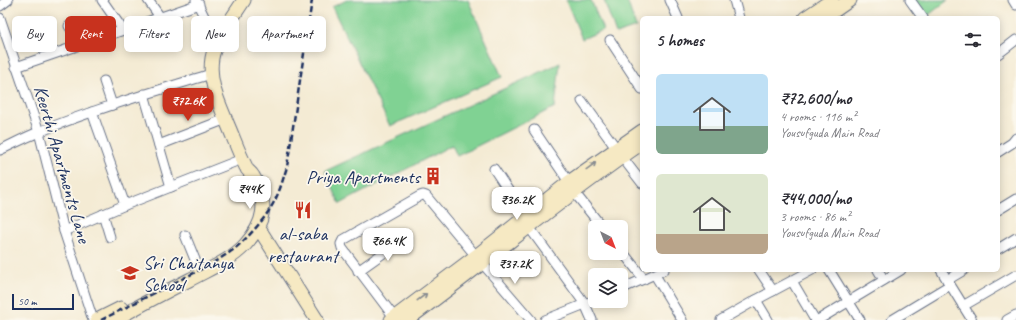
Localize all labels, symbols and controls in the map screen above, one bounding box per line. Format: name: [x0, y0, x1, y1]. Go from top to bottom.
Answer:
chip: Buy: [12, 16, 57, 52]
chip: Rent: [65, 16, 116, 52]
chip: Filters: [124, 16, 183, 52]
chip: New: [191, 16, 239, 52]
chip: Apartment: [247, 16, 326, 52]
icon: filters: [962, 29, 984, 51]
text: 5 homes: [656, 30, 704, 51]
street label: Keerthi Apartments Lane: [28, 83, 96, 247]
pin: ₹72.6K: [155, 88, 221, 122]
text: ₹72,600/mo: [780, 88, 851, 109]
icon: home: [688, 90, 736, 138]
text: ₹72.6K: [172, 93, 204, 109]
text: 4 rooms · 116 m²: [780, 109, 856, 125]
text: Yousufguda Main Road: [780, 125, 879, 141]
one-way arrow: [586, 162, 597, 170]
place label: Priya Apartments: [306, 165, 422, 189]
building icon: Priya Apartments: [423, 166, 443, 186]
pin: ₹44K: [226, 176, 274, 210]
text: ₹44K: [238, 181, 262, 197]
pin: ₹36.2K: [484, 187, 550, 221]
text: ₹44,000/mo: [780, 188, 851, 209]
icon: home: [688, 190, 736, 238]
text: ₹36.2K: [501, 192, 533, 208]
restaurant icon: al-saba restaurant: [293, 200, 313, 220]
text: 3 rooms · 86 m²: [780, 209, 850, 225]
north arrow: [588, 220, 628, 260]
map controls: [588, 220, 628, 308]
place label: al-saba restaurant: [268, 222, 341, 268]
text: Yousufguda Main Road: [780, 225, 879, 241]
pin: ₹66.4K: [355, 228, 421, 262]
text: ₹66.4K: [371, 233, 405, 249]
place label: Sri Chaitanya School: [143, 251, 235, 297]
pin: ₹37.2K: [482, 251, 548, 285]
text: ₹37.2K: [499, 256, 531, 272]
school or university icon: Sri Chaitanya School: [120, 263, 140, 283]
button: layers: [588, 268, 628, 308]
scale bar: [12, 292, 74, 311]
one-way arrow: [416, 293, 427, 301]
text: 50 m: [18, 294, 37, 308]

